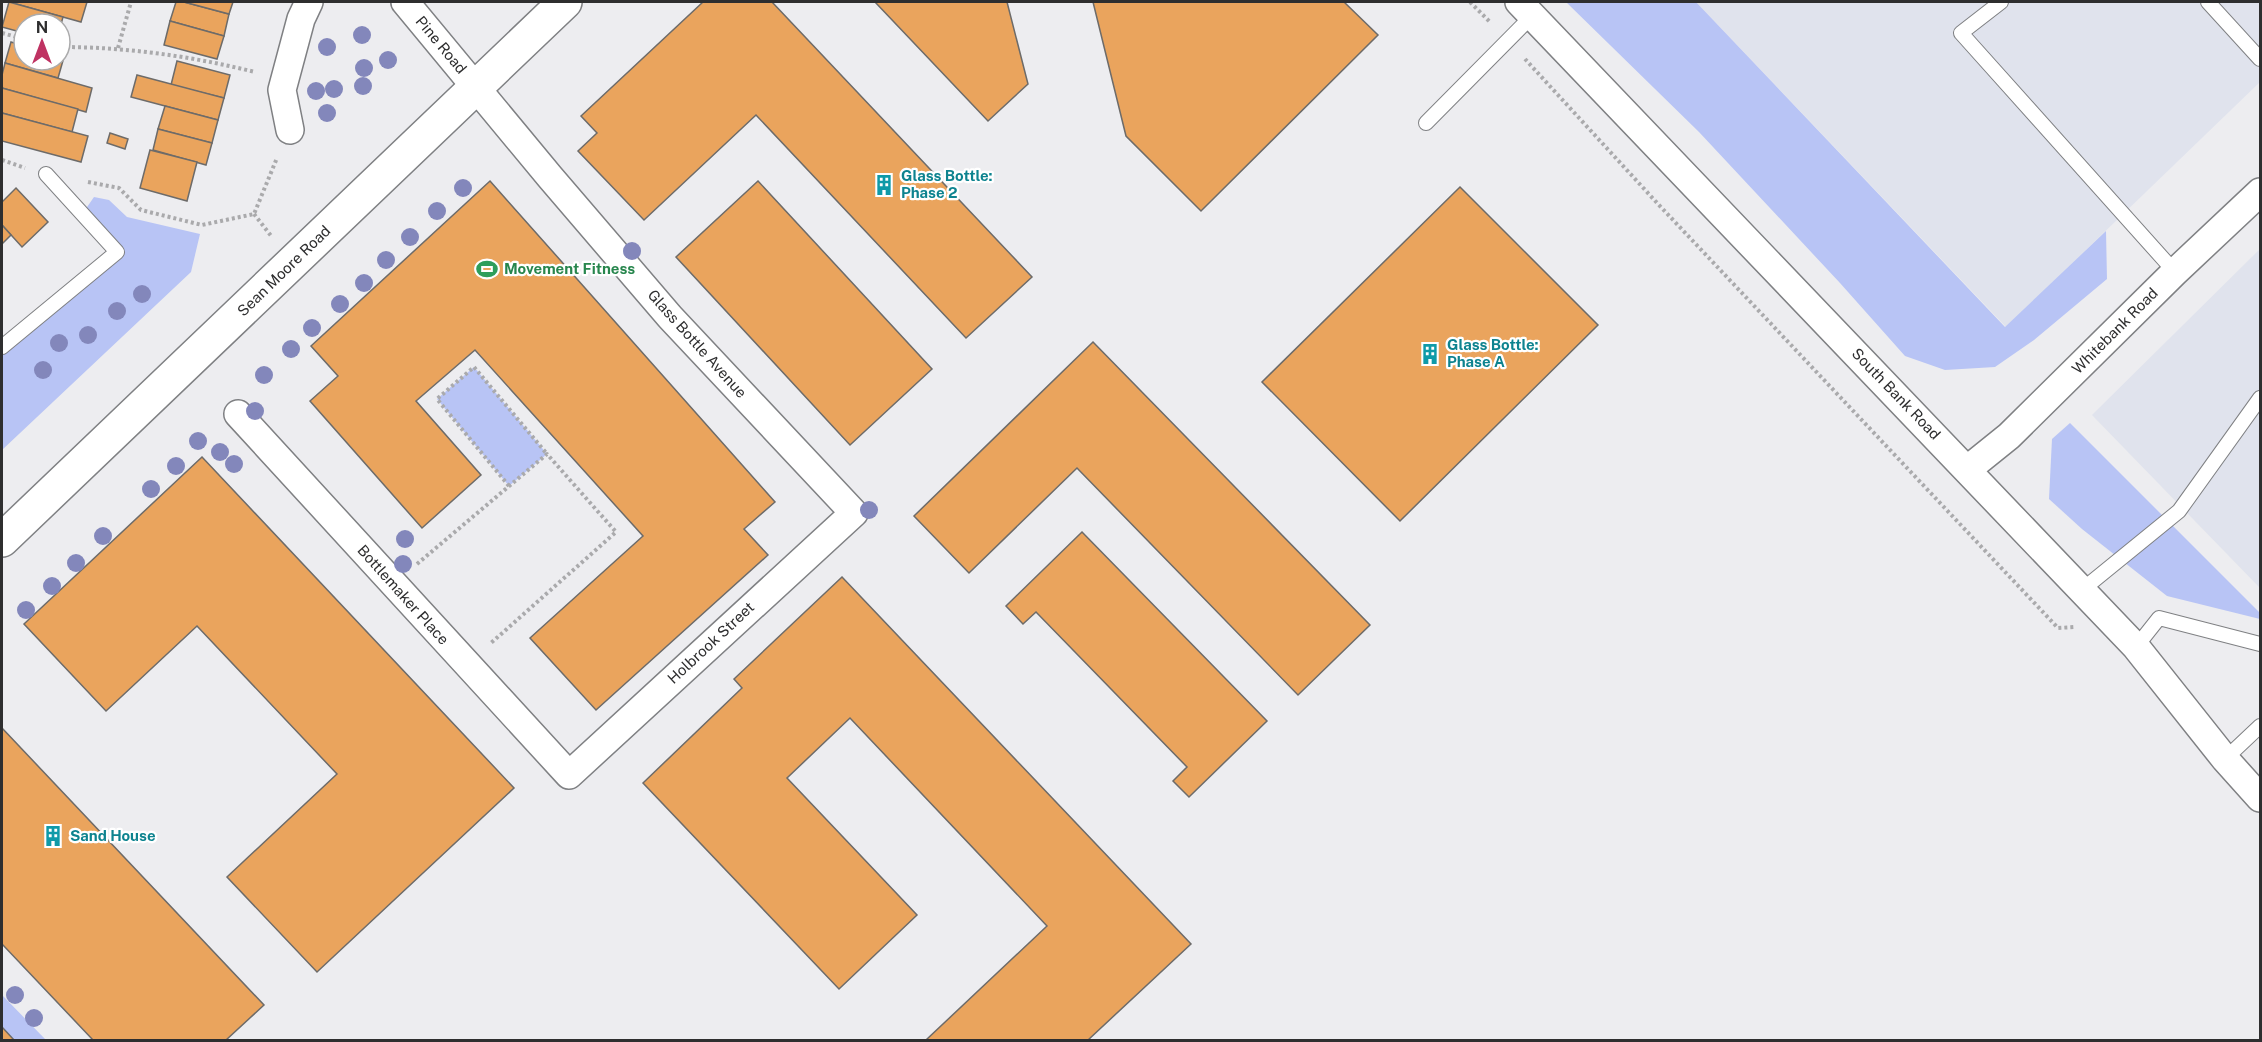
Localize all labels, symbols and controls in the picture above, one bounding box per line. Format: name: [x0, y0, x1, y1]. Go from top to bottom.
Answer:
north arrow: [12, 12, 72, 72]
street label: Pine Road: [413, 13, 470, 77]
text: N: [36, 18, 48, 37]
place label: Glass Bottle: Phase 2: [901, 167, 993, 201]
building icon: Glass Bottle: Phase 2: [872, 173, 896, 197]
street label: Sean Moore Road: [234, 222, 334, 319]
sports icon: Movement Fitness: [475, 257, 499, 281]
place label: Movement Fitness: [504, 260, 635, 277]
street label: Whitebank Road: [2068, 284, 2161, 377]
street label: Glass Bottle Avenue: [644, 286, 750, 401]
place label: Glass Bottle: Phase A: [1447, 336, 1539, 370]
building icon: Glass Bottle: Phase A: [1418, 342, 1442, 366]
street label: South Bank Road: [1849, 345, 1944, 443]
street label: Bottlemaker Place: [354, 541, 453, 648]
street label: Holbrook Street: [664, 598, 757, 687]
building icon: Sand House: [41, 824, 65, 848]
place label: Sand House: [70, 827, 156, 844]

